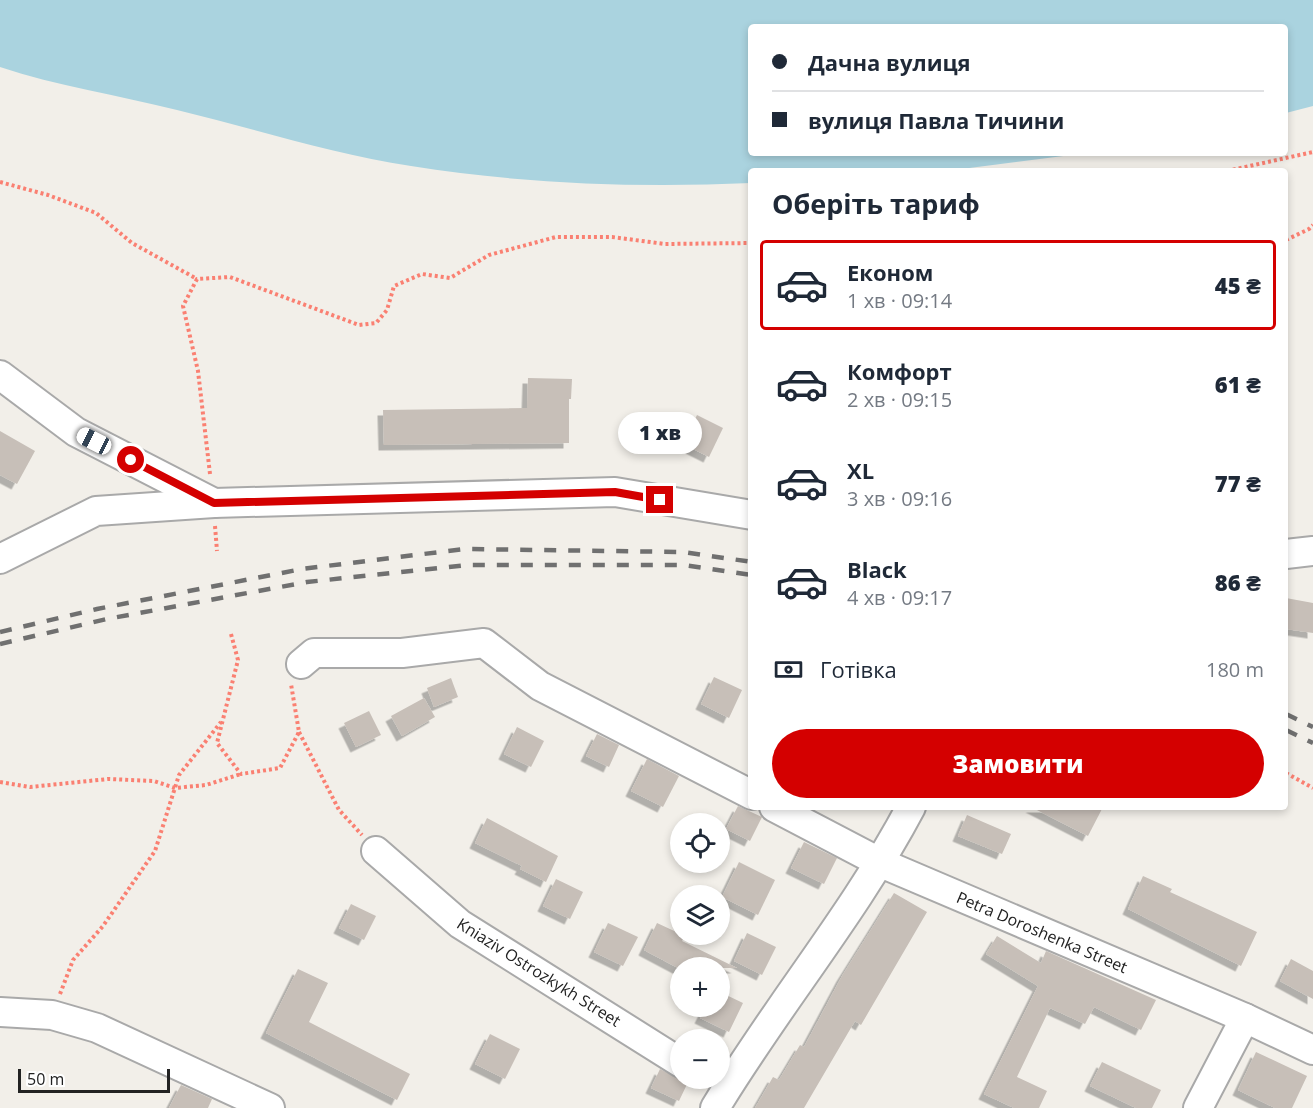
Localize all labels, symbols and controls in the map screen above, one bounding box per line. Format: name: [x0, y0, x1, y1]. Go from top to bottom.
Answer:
text: Дачна вулиця: [808, 47, 971, 77]
text: вулиця Павла Тичини: [808, 105, 1064, 135]
text: Оберіть тариф: [772, 185, 980, 222]
text: Економ: [847, 257, 933, 287]
icon: car: [775, 258, 829, 312]
text: 45 ₴: [1215, 270, 1261, 300]
text: 1 хв · 09:14: [847, 287, 952, 314]
text: Комфорт: [847, 356, 952, 386]
icon: car: [775, 357, 829, 411]
text: 61 ₴: [1215, 369, 1261, 399]
text: 2 хв · 09:15: [847, 386, 952, 413]
callout: 1 хв: [618, 413, 702, 455]
text: 1 хв: [639, 419, 681, 446]
car: [74, 425, 114, 457]
route start: [117, 446, 144, 473]
text: XL: [847, 455, 874, 485]
icon: car: [775, 456, 829, 510]
text: 77 ₴: [1215, 468, 1261, 498]
text: 3 хв · 09:16: [847, 485, 952, 512]
route end: [646, 486, 673, 513]
text: Black: [847, 554, 907, 584]
icon: car: [775, 555, 829, 609]
text: 86 ₴: [1215, 567, 1261, 597]
text: 4 хв · 09:17: [847, 584, 952, 611]
icon: cash: [772, 653, 805, 686]
text: Готівка: [820, 654, 897, 684]
text: 180 m: [1206, 656, 1264, 683]
button: Замовити: [772, 729, 1264, 798]
map controls: [670, 813, 730, 1089]
button: locate: [670, 813, 730, 873]
button: layers: [670, 885, 730, 945]
street label: Petra Doroshenka Street: [953, 886, 1131, 978]
street label: Kniaziv Ostrozkykh Street: [453, 913, 625, 1032]
button: +: [670, 957, 730, 1017]
button: −: [670, 1029, 730, 1089]
scale bar: [18, 1066, 170, 1094]
text: 50 m: [27, 1068, 64, 1090]

